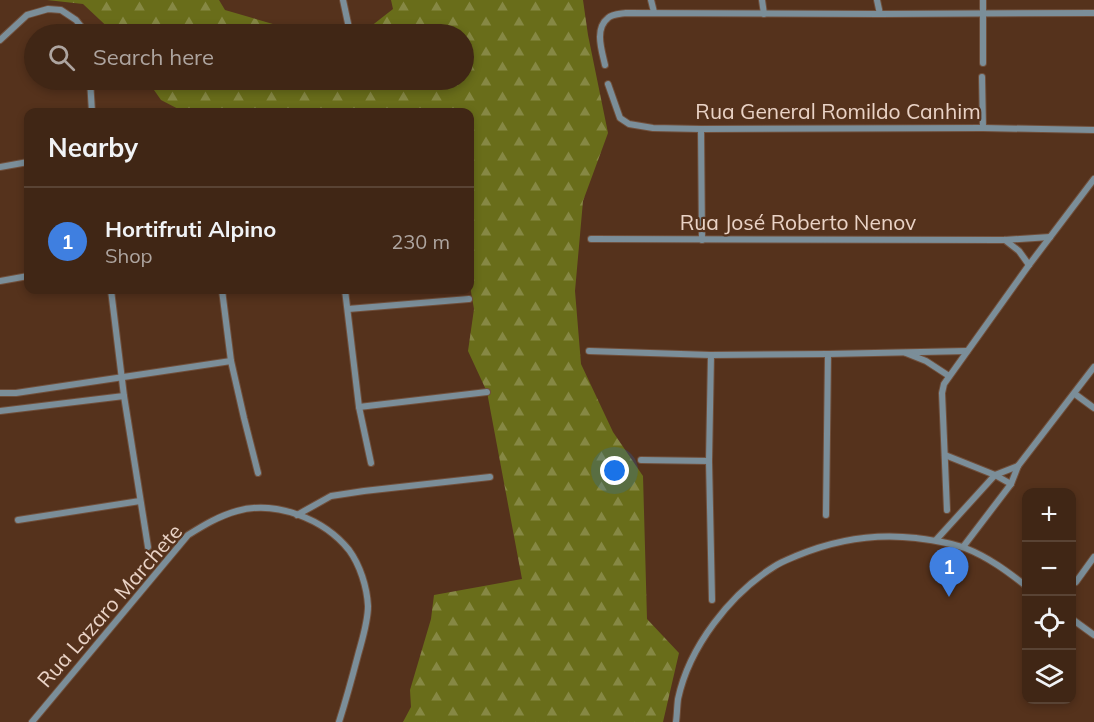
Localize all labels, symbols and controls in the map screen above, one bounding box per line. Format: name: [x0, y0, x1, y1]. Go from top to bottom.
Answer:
search box: [24, 24, 474, 90]
icon: search: [45, 41, 78, 74]
text: Search here: [93, 43, 214, 71]
street label: Rua General Romildo Canhim: [695, 98, 981, 124]
text: Nearby: [48, 131, 138, 164]
street label: Rua José Roberto Nenov: [680, 209, 916, 235]
text: Hortifruti Alpino: [105, 215, 276, 243]
text: 1: [62, 229, 74, 254]
text: 230 m: [391, 229, 450, 254]
text: Shop: [105, 243, 153, 268]
your location: [600, 456, 629, 485]
map controls: [1022, 488, 1076, 704]
button: +: [1022, 488, 1076, 542]
street label: Rua Lazaro Marchete: [31, 518, 187, 692]
button: −: [1022, 542, 1076, 596]
pin: 1: [930, 548, 968, 597]
button: locate: [1022, 596, 1076, 650]
button: layers: [1022, 650, 1076, 704]

